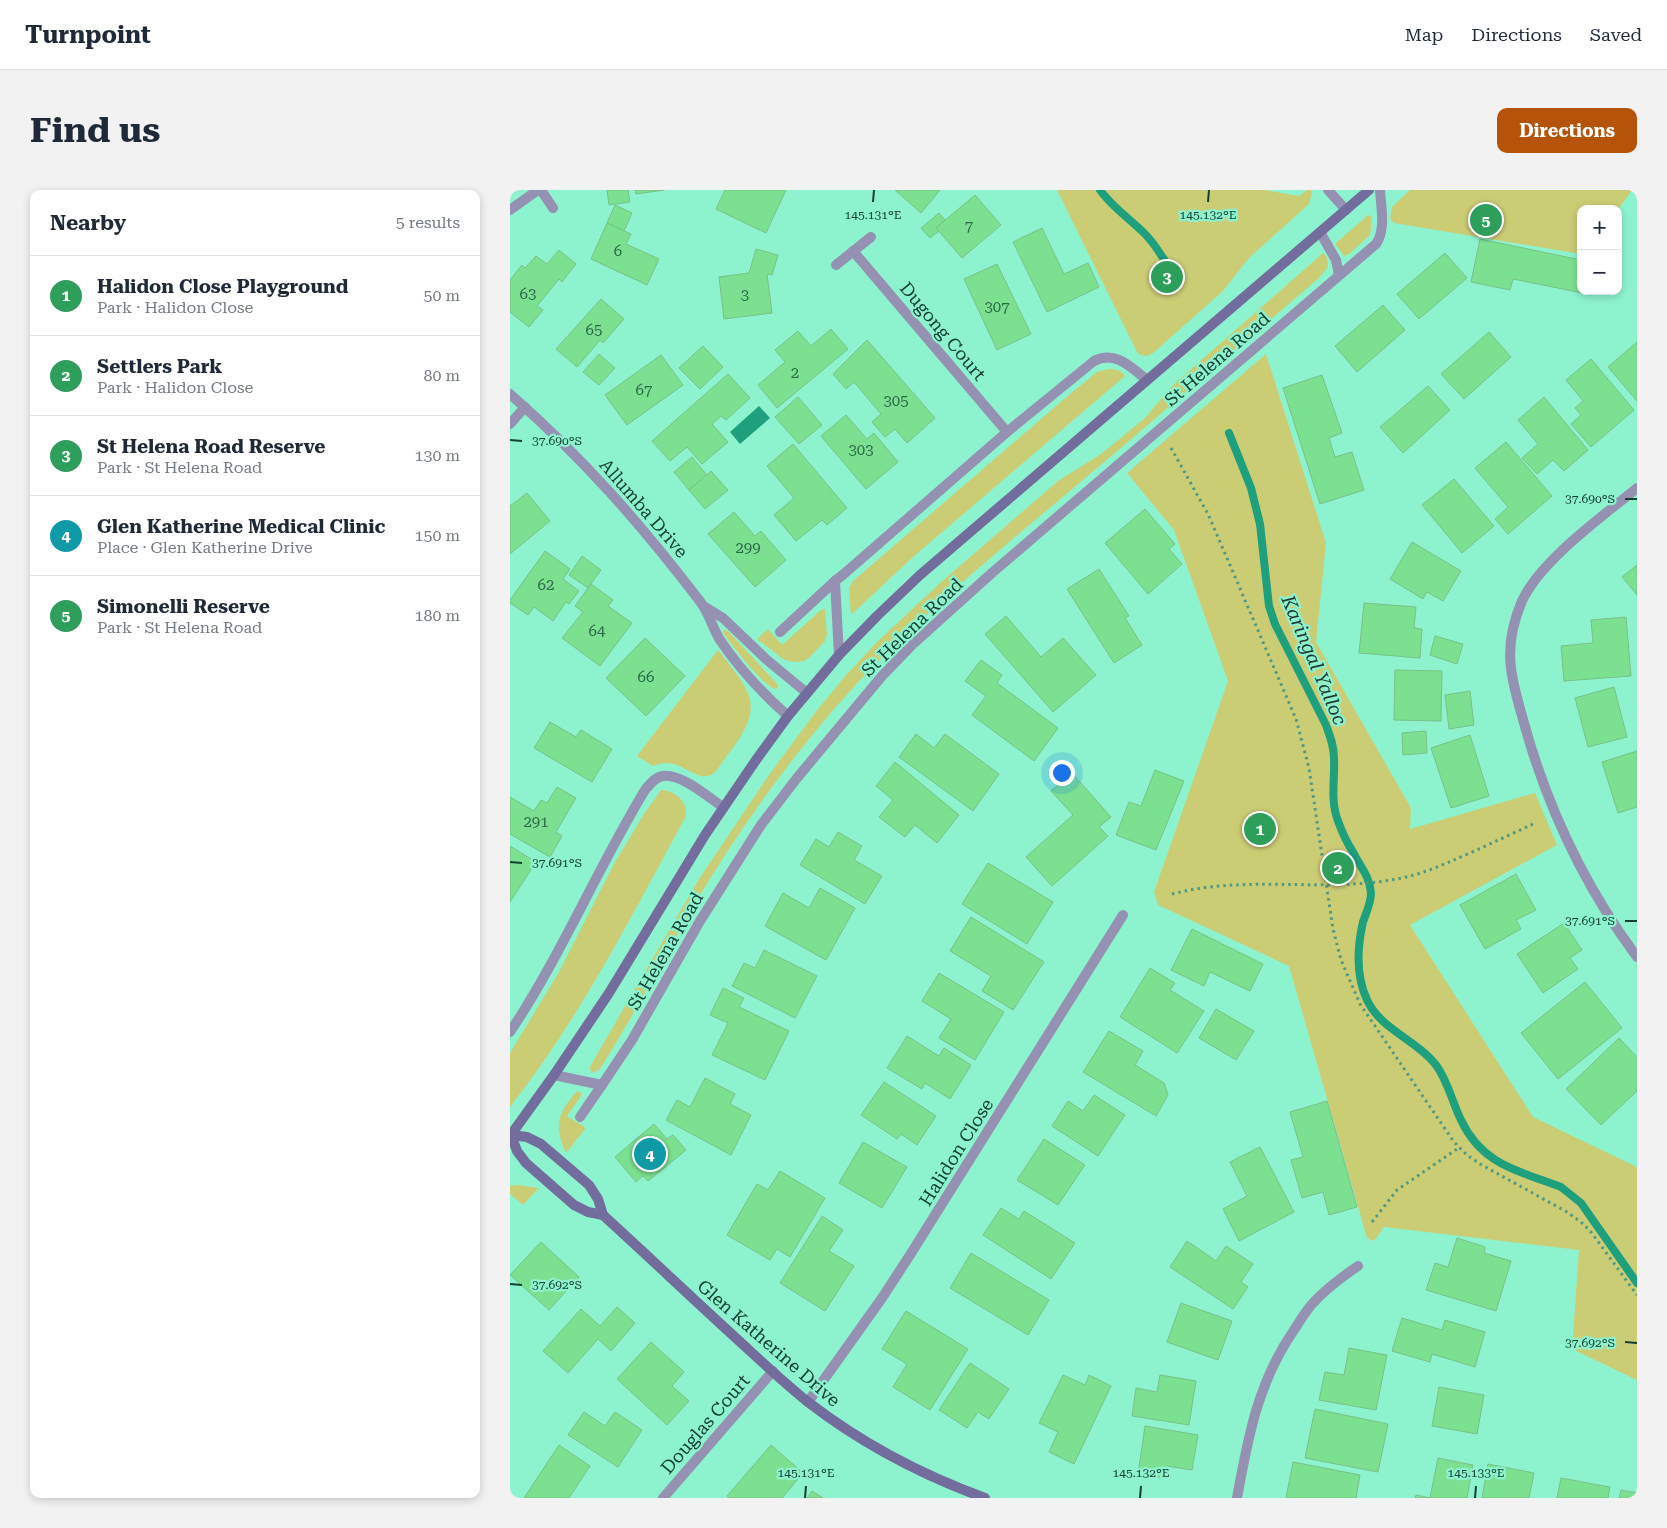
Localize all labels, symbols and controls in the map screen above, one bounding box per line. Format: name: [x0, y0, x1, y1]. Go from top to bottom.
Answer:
text: Turnpoint: [25, 21, 151, 49]
text: Map: [1405, 24, 1443, 45]
text: Directions: [1471, 24, 1562, 45]
text: Saved: [1590, 24, 1642, 45]
button: Directions: [1497, 108, 1637, 153]
text: Find us: [30, 110, 160, 151]
pin: 5: [1470, 201, 1502, 239]
map controls: [1577, 205, 1622, 295]
button: +: [1577, 205, 1622, 250]
text: 145.131°E: [845, 208, 901, 222]
text: 145.132°E: [1180, 208, 1236, 222]
text: Nearby: [50, 211, 126, 235]
text: 5 results: [396, 213, 460, 232]
house number: 7: [965, 217, 973, 235]
house number: 6: [614, 242, 622, 260]
button: −: [1577, 250, 1622, 295]
pin: 3: [1151, 258, 1183, 296]
text: Halidon Close Playground: [97, 275, 348, 298]
street label: Dugong Court: [896, 278, 990, 385]
house number: 63: [520, 285, 536, 303]
text: 1: [62, 286, 70, 305]
text: 50 m: [423, 286, 460, 305]
house number: 3: [741, 286, 749, 304]
text: Park · Halidon Close: [97, 298, 253, 317]
house number: 307: [984, 298, 1010, 316]
street label: St Helena Road: [1160, 307, 1274, 410]
house number: 65: [586, 321, 602, 339]
text: Settlers Park: [97, 355, 222, 378]
house number: 2: [791, 364, 799, 382]
text: 2: [62, 366, 70, 385]
text: 80 m: [423, 366, 460, 385]
text: Park · Halidon Close: [97, 378, 253, 397]
house number: 67: [636, 381, 652, 399]
house number: 305: [883, 392, 909, 410]
text: 37.690°S: [532, 434, 582, 448]
text: St Helena Road Reserve: [97, 435, 325, 458]
house number: 303: [848, 441, 874, 459]
text: 3: [62, 446, 70, 465]
text: 130 m: [414, 446, 460, 465]
street label: Allumba Drive: [595, 454, 693, 562]
text: Park · St Helena Road: [97, 458, 262, 477]
text: 37.690°S: [1565, 492, 1615, 506]
text: Glen Katherine Medical Clinic: [97, 515, 385, 538]
text: 4: [62, 526, 70, 545]
text: 150 m: [414, 526, 460, 545]
text: Place · Glen Katherine Drive: [97, 538, 313, 557]
house number: 299: [735, 539, 761, 557]
street label: St Helena Road: [857, 573, 967, 681]
house number: 62: [538, 576, 554, 594]
water label: Karingal Yalloc: [1276, 591, 1352, 728]
text: Simonelli Reserve: [97, 595, 270, 618]
text: 5: [62, 606, 70, 625]
text: 180 m: [414, 606, 460, 625]
text: Park · St Helena Road: [97, 618, 262, 637]
house number: 64: [589, 622, 606, 640]
house number: 66: [638, 668, 654, 686]
your location: [1049, 760, 1075, 786]
pin: 1: [1244, 810, 1276, 848]
house number: 291: [523, 813, 549, 831]
pin: 2: [1322, 849, 1354, 887]
text: 37.691°S: [532, 856, 582, 870]
street label: St Helena Road: [623, 888, 707, 1014]
text: 37.691°S: [1565, 914, 1615, 928]
street label: Halidon Close: [915, 1094, 997, 1210]
pin: 4: [634, 1135, 666, 1173]
street label: Glen Katherine Drive: [693, 1275, 845, 1411]
text: 37.692°S: [532, 1278, 582, 1292]
text: 37.692°S: [1565, 1336, 1615, 1350]
street label: Douglas Court: [656, 1370, 754, 1478]
text: 145.131°E: [778, 1466, 834, 1480]
text: 145.132°E: [1113, 1466, 1169, 1480]
text: 145.133°E: [1448, 1466, 1504, 1480]

